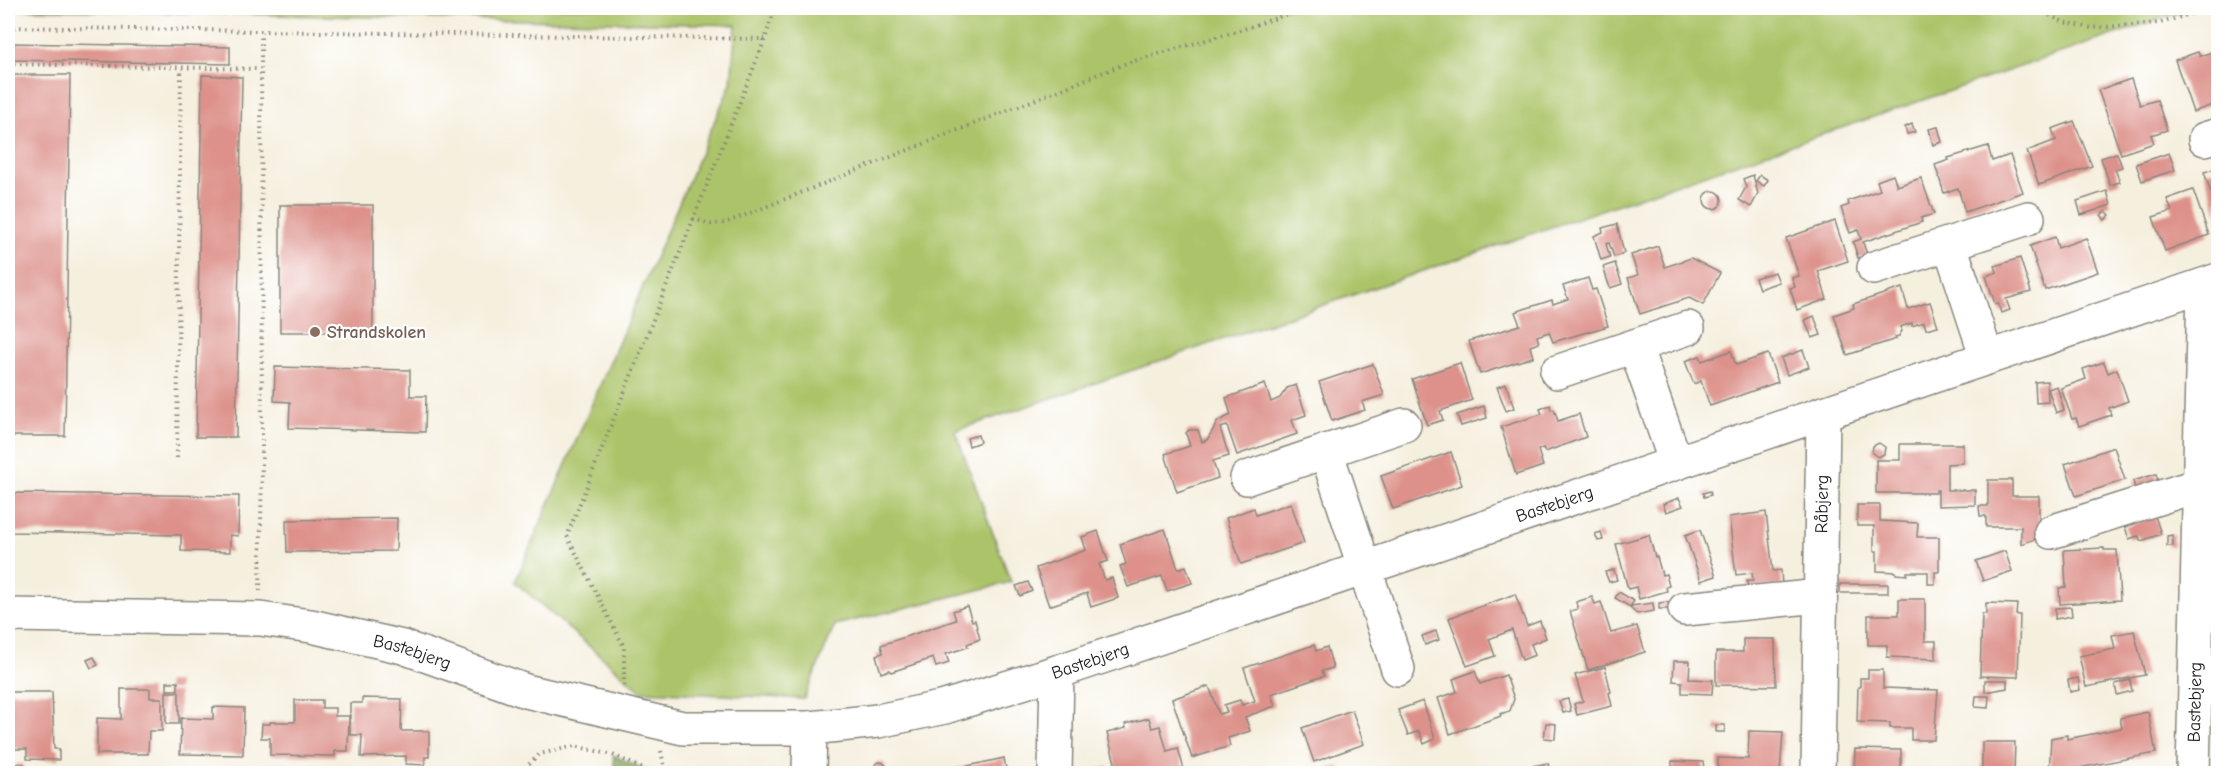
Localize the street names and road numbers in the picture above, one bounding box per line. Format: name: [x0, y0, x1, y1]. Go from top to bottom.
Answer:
street label: Råbjerg: [1811, 474, 1833, 534]
street label: Bastebjerg: [1513, 481, 1596, 527]
street label: Bastebjerg: [371, 630, 454, 674]
street label: Bastebjerg: [1049, 638, 1132, 684]
street label: Bastebjerg: [2183, 661, 2206, 743]

